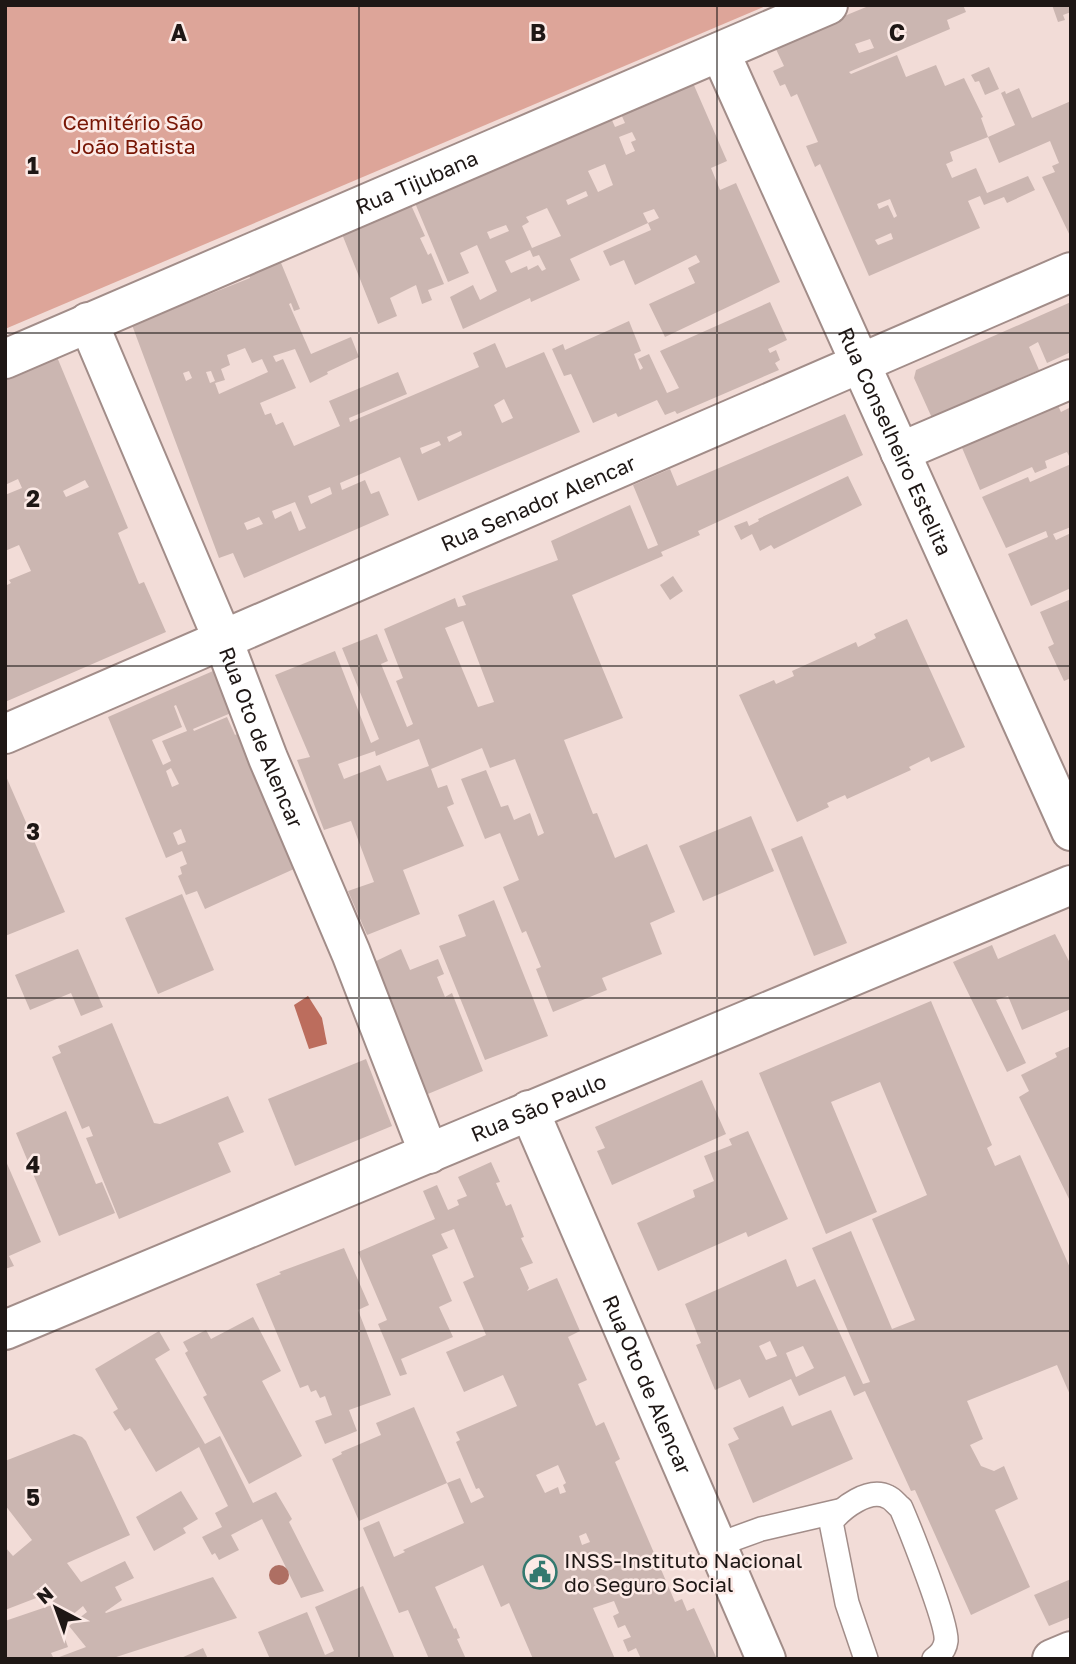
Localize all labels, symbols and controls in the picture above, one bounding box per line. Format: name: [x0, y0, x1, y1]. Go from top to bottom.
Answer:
text: A: [171, 18, 188, 46]
text: B: [530, 18, 546, 46]
text: C: [889, 18, 905, 46]
park label: Cemitério São João Batista: [63, 109, 203, 159]
street label: Rua Tijubana: [352, 144, 482, 220]
text: 1: [27, 151, 39, 179]
street label: Rua Conselheiro Estelita: [833, 323, 958, 559]
street label: Rua Senador Alencar: [437, 449, 640, 557]
text: 2: [26, 484, 40, 512]
street label: Rua Oto de Alencar: [214, 643, 309, 832]
text: 3: [26, 817, 40, 845]
street label: Rua São Paulo: [467, 1068, 610, 1147]
text: 4: [26, 1150, 40, 1178]
street label: Rua Oto de Alencar: [597, 1291, 698, 1478]
text: 5: [26, 1483, 40, 1511]
place label: INSS-Instituto Nacional do Seguro Social: [564, 1547, 802, 1597]
public building icon: INSS-Instituto Nacional do Seguro Social: [521, 1553, 559, 1591]
north arrow: [21, 1573, 91, 1643]
text: N: [32, 1581, 58, 1608]

